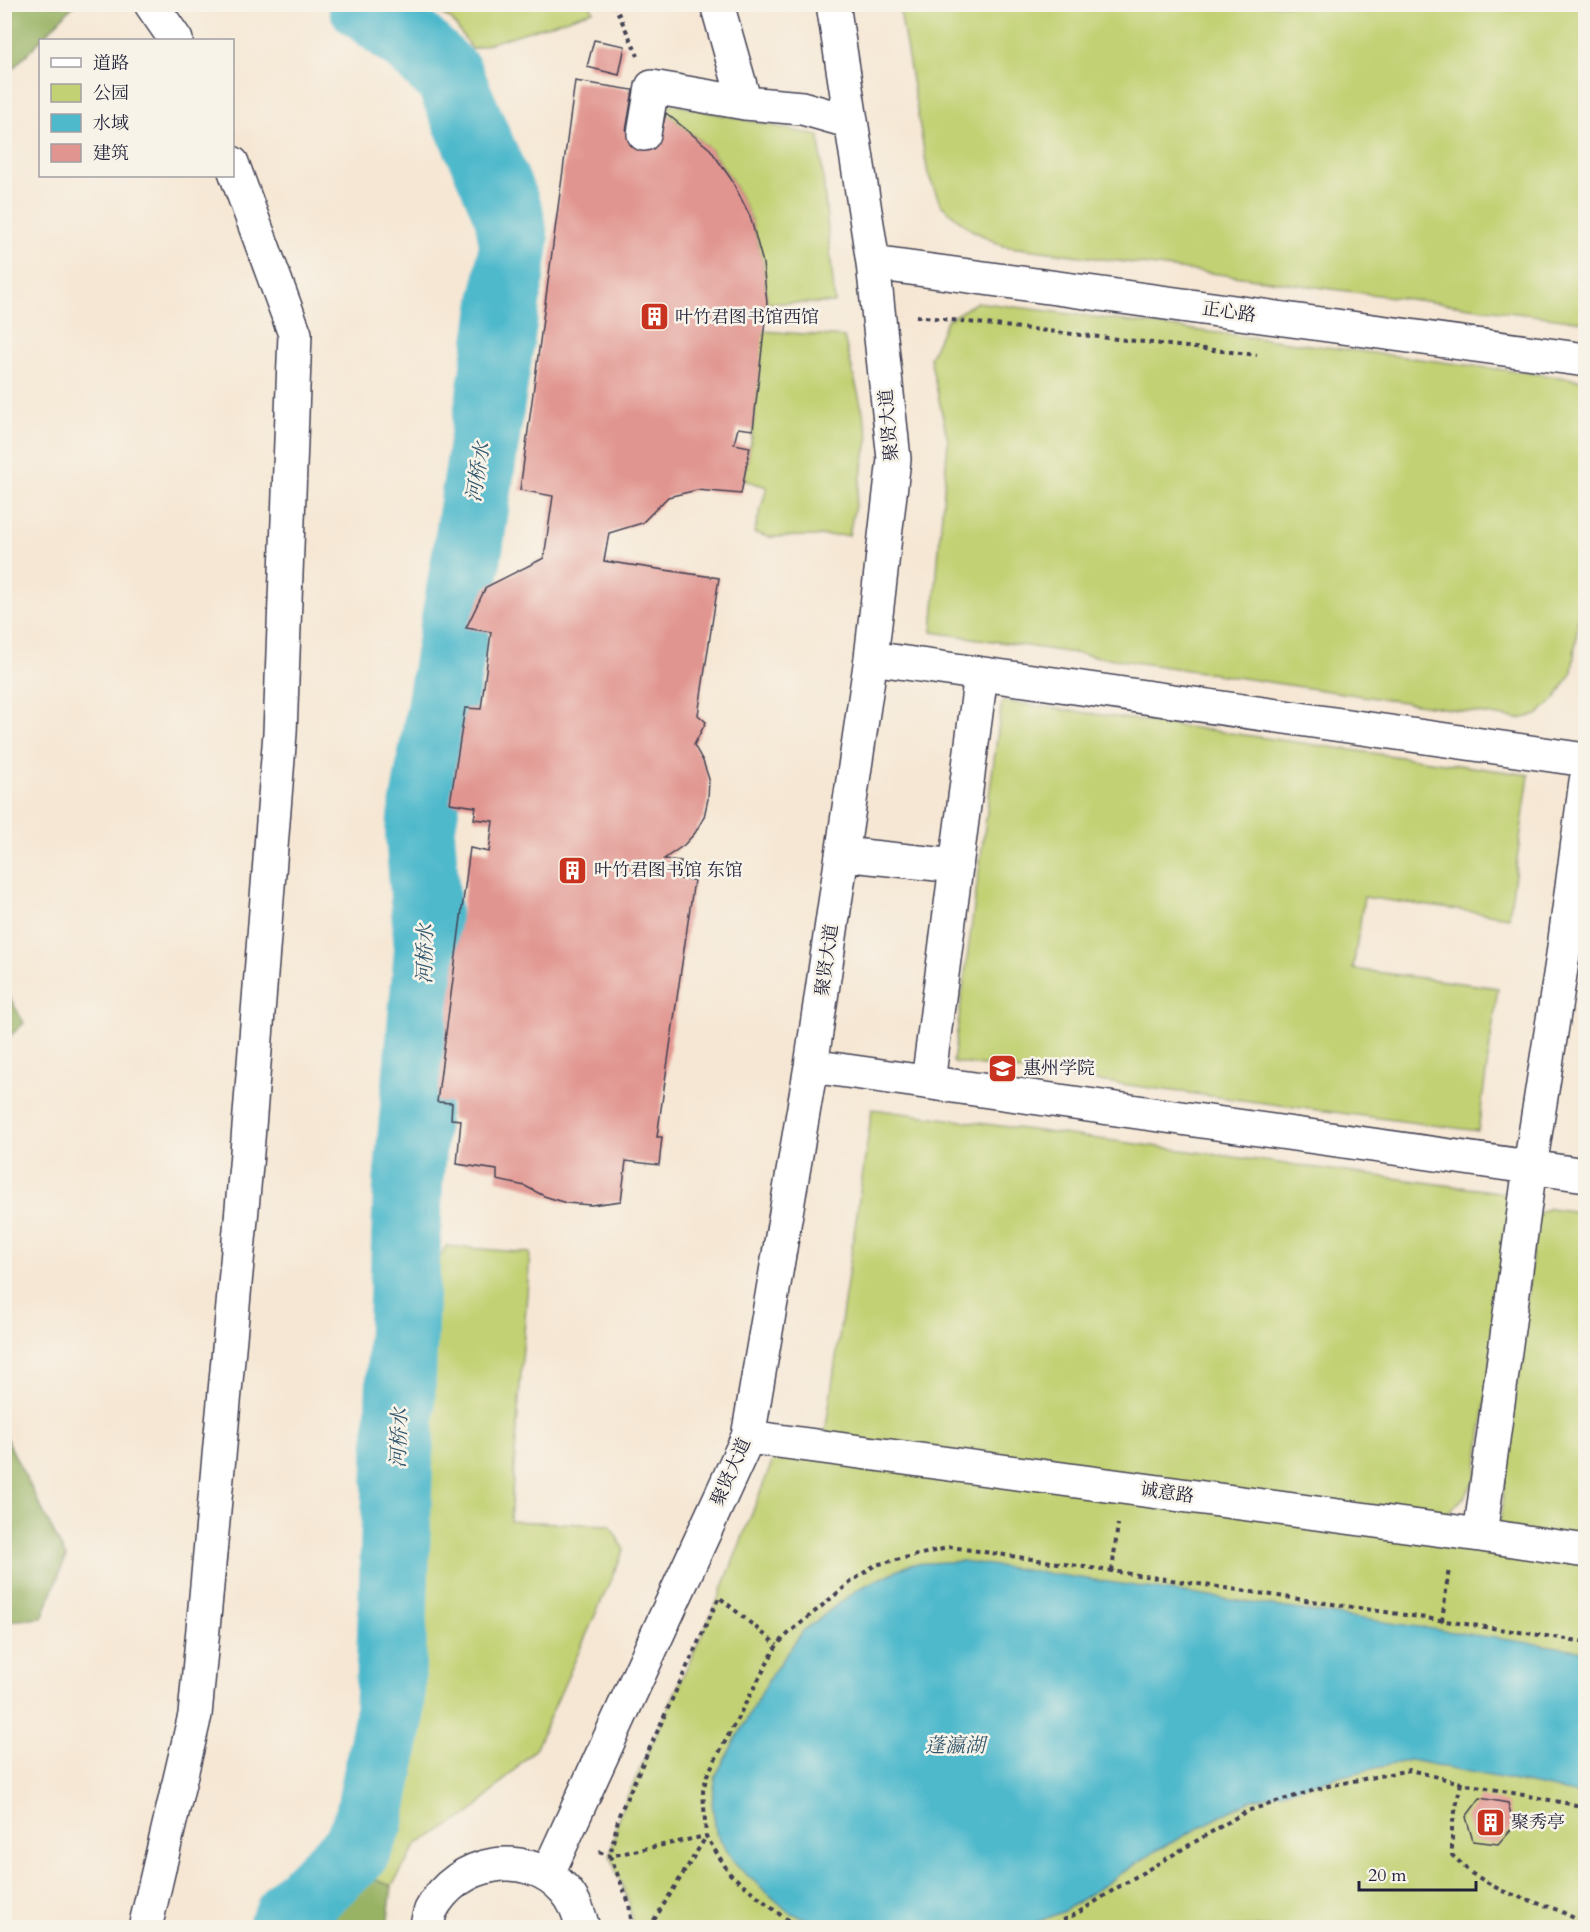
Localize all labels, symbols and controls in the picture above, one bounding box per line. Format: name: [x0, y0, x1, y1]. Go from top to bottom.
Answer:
legend: [39, 39, 234, 177]
text: 道路: [93, 51, 129, 76]
text: 公园: [93, 81, 129, 106]
text: 水域: [93, 111, 129, 136]
text: 建筑: [93, 141, 129, 166]
street label: 正心路: [1201, 296, 1257, 328]
building icon: 叶竹君图书馆西馆: [638, 301, 670, 333]
place label: 叶竹君图书馆西馆: [675, 305, 819, 330]
street label: 聚贤大道: [873, 388, 905, 462]
water label: 河桥水: [460, 438, 496, 504]
building icon: 叶竹君图书馆 东馆: [557, 854, 589, 886]
place label: 叶竹君图书馆 东馆: [594, 858, 743, 883]
water label: 河桥水: [411, 922, 439, 984]
street label: 聚贤大道: [810, 923, 844, 997]
school or university icon: 惠州学院: [986, 1052, 1018, 1084]
place label: 惠州学院: [1023, 1056, 1095, 1081]
water label: 河桥水: [384, 1406, 414, 1468]
street label: 聚贤大道: [705, 1434, 757, 1510]
street label: 诚意路: [1139, 1477, 1195, 1509]
water label: 蓬瀛湖: [925, 1732, 988, 1759]
building icon: 聚秀亭: [1474, 1806, 1506, 1838]
place label: 聚秀亭: [1511, 1810, 1565, 1835]
scale bar: [1359, 1854, 1476, 1892]
text: 20 m: [1368, 1863, 1407, 1888]

